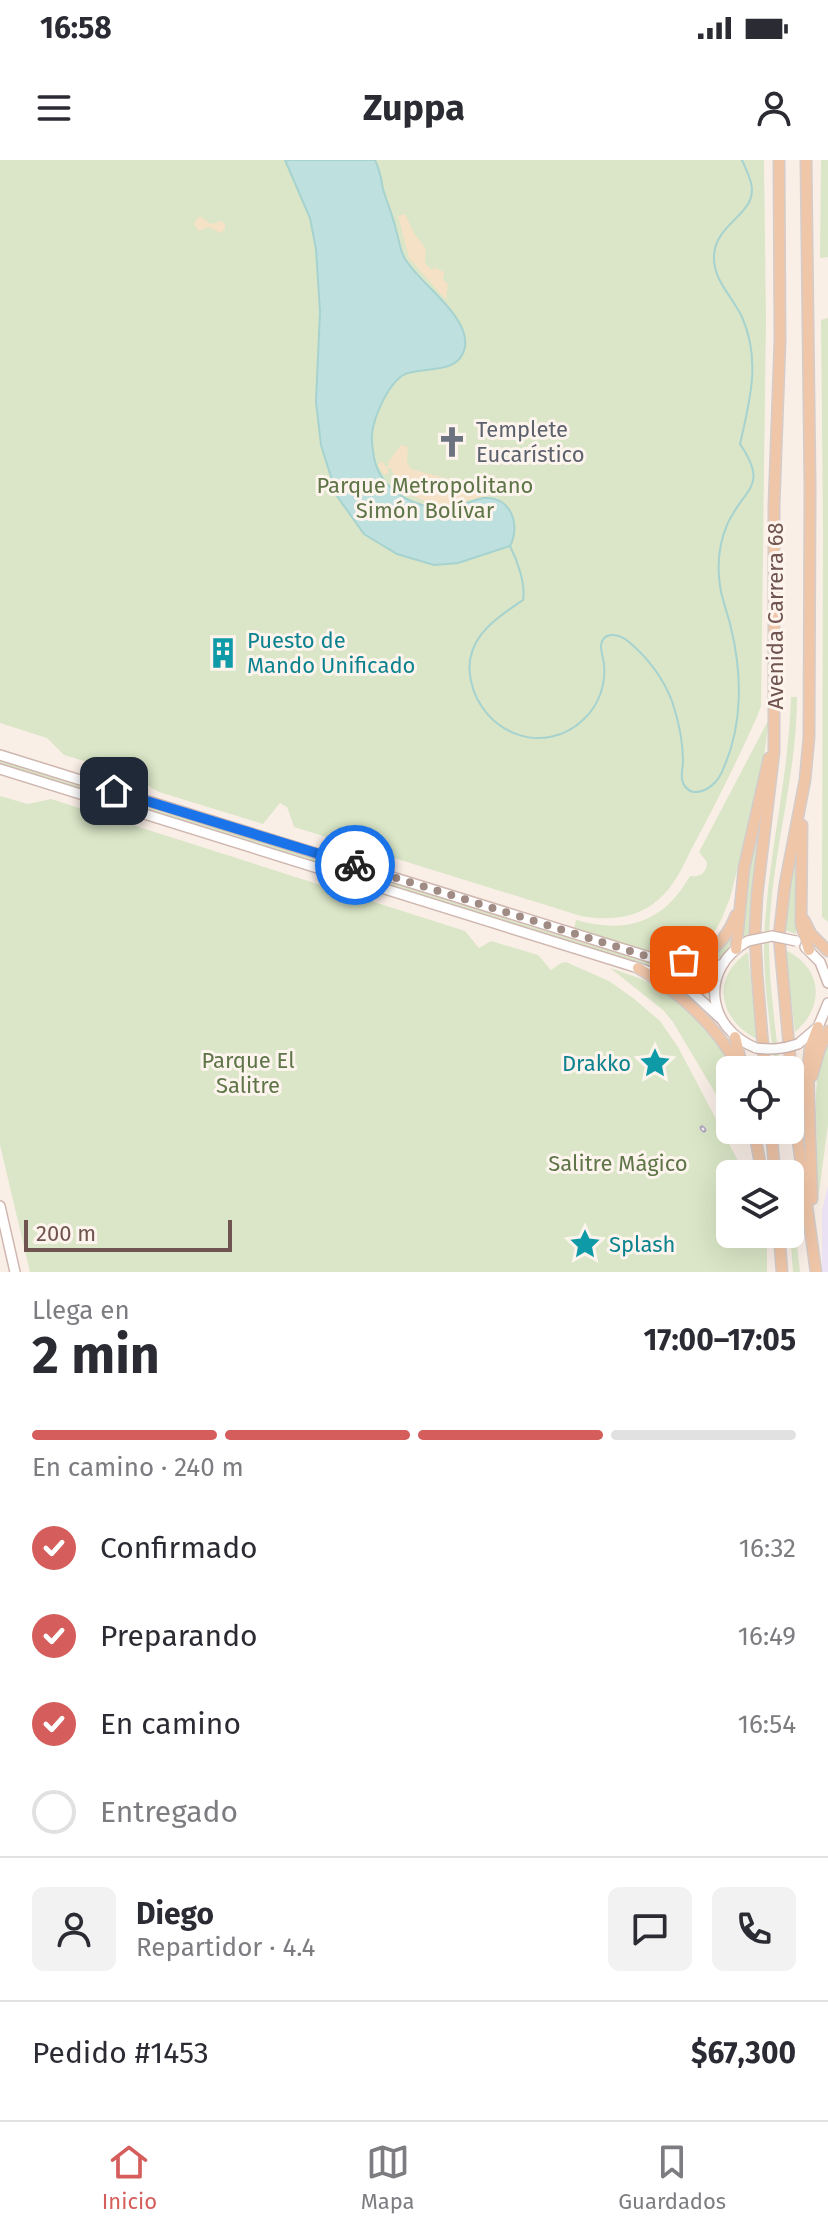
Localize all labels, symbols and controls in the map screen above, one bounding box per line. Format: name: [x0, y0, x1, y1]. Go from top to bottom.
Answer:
text: 16:58: [40, 10, 112, 46]
icon: menu: [32, 86, 76, 130]
text: Zuppa: [363, 86, 465, 130]
icon: person: [752, 86, 796, 130]
place label: Templete Eucarístico: [476, 416, 585, 468]
church icon: Templete Eucarístico: [435, 425, 469, 459]
park label: Parque Metropolitano Simón Bolívar: [317, 472, 533, 524]
street label: Avenida Carrera 68: [762, 522, 789, 710]
place label: Puesto de Mando Unificado: [247, 627, 415, 679]
building icon: Puesto de Mando Unificado: [206, 636, 240, 670]
pin: [80, 757, 148, 825]
icon: home: [92, 769, 136, 813]
courier: [315, 825, 395, 905]
icon: bike: [333, 843, 377, 887]
pin: [650, 926, 718, 994]
icon: bag: [662, 938, 706, 982]
place icon: Drakko: [638, 1046, 672, 1080]
park label: Parque El Salitre: [201, 1047, 295, 1099]
place label: Drakko: [562, 1050, 631, 1077]
map controls: [716, 1056, 804, 1248]
button: locate: [716, 1056, 804, 1144]
park label: Salitre Mágico: [548, 1150, 688, 1177]
button: layers: [716, 1160, 804, 1248]
scale bar: [24, 1216, 232, 1252]
text: 200 m: [36, 1220, 96, 1247]
place icon: Splash: [568, 1227, 602, 1261]
place label: Splash: [609, 1231, 675, 1258]
text: Llega en: [32, 1295, 130, 1326]
text: 17:00–17:05: [643, 1322, 796, 1358]
text: 2 min: [32, 1324, 160, 1387]
text: En camino · 240 m: [32, 1452, 244, 1483]
icon: check: [32, 1526, 76, 1570]
text: Confirmado: [100, 1530, 258, 1566]
text: 16:32: [739, 1533, 796, 1564]
icon: check: [32, 1614, 76, 1658]
text: Preparando: [100, 1618, 258, 1654]
text: 16:49: [738, 1621, 796, 1652]
icon: check: [32, 1702, 76, 1746]
text: En camino: [100, 1706, 241, 1742]
text: 16:54: [738, 1709, 796, 1740]
text: Entregado: [100, 1794, 238, 1830]
button: person: [32, 1887, 116, 1971]
button: chat: [608, 1887, 692, 1971]
button: phone: [712, 1887, 796, 1971]
text: Diego: [136, 1896, 214, 1932]
text: Repartidor · 4.4: [136, 1932, 315, 1963]
text: Pedido #1453: [32, 2035, 209, 2071]
text: $67,300: [691, 2035, 796, 2071]
tab: Inicio: [102, 2140, 157, 2215]
tab: Mapa: [361, 2140, 415, 2215]
tab: Guardados: [618, 2140, 726, 2215]

